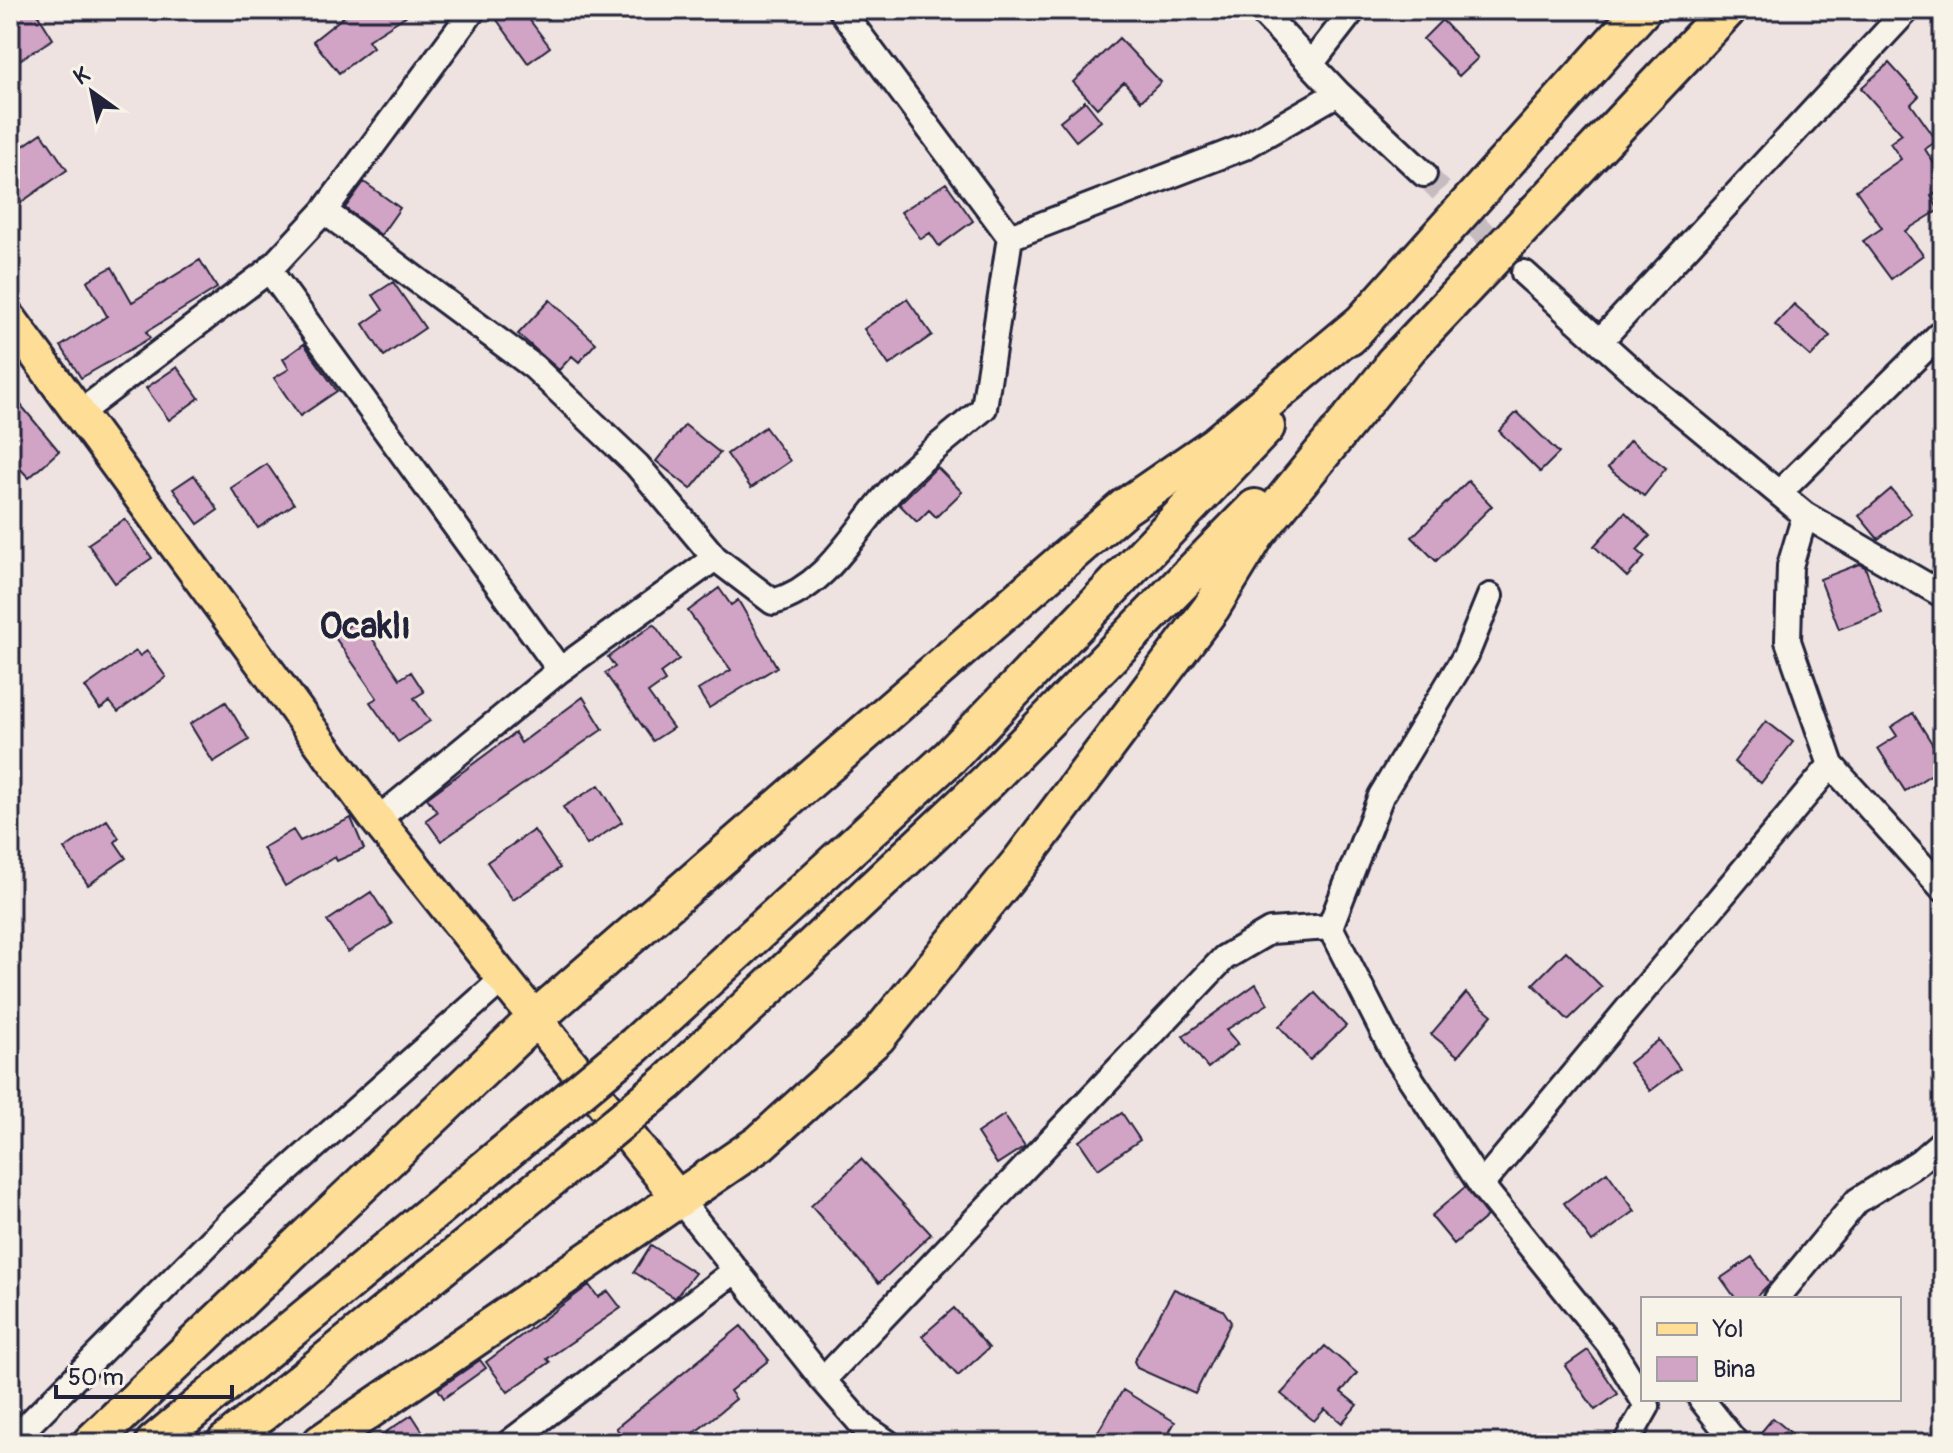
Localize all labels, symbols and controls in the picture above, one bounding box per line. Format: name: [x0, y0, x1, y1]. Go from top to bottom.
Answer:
north arrow: [52, 52, 132, 132]
text: K: [68, 60, 95, 91]
district label: Ocaklı: [319, 604, 411, 649]
legend: [1641, 1297, 1901, 1401]
text: Yol: [1712, 1315, 1743, 1344]
scale bar: [56, 1349, 232, 1399]
text: Bina: [1713, 1355, 1755, 1384]
text: 50 m: [68, 1363, 124, 1392]

